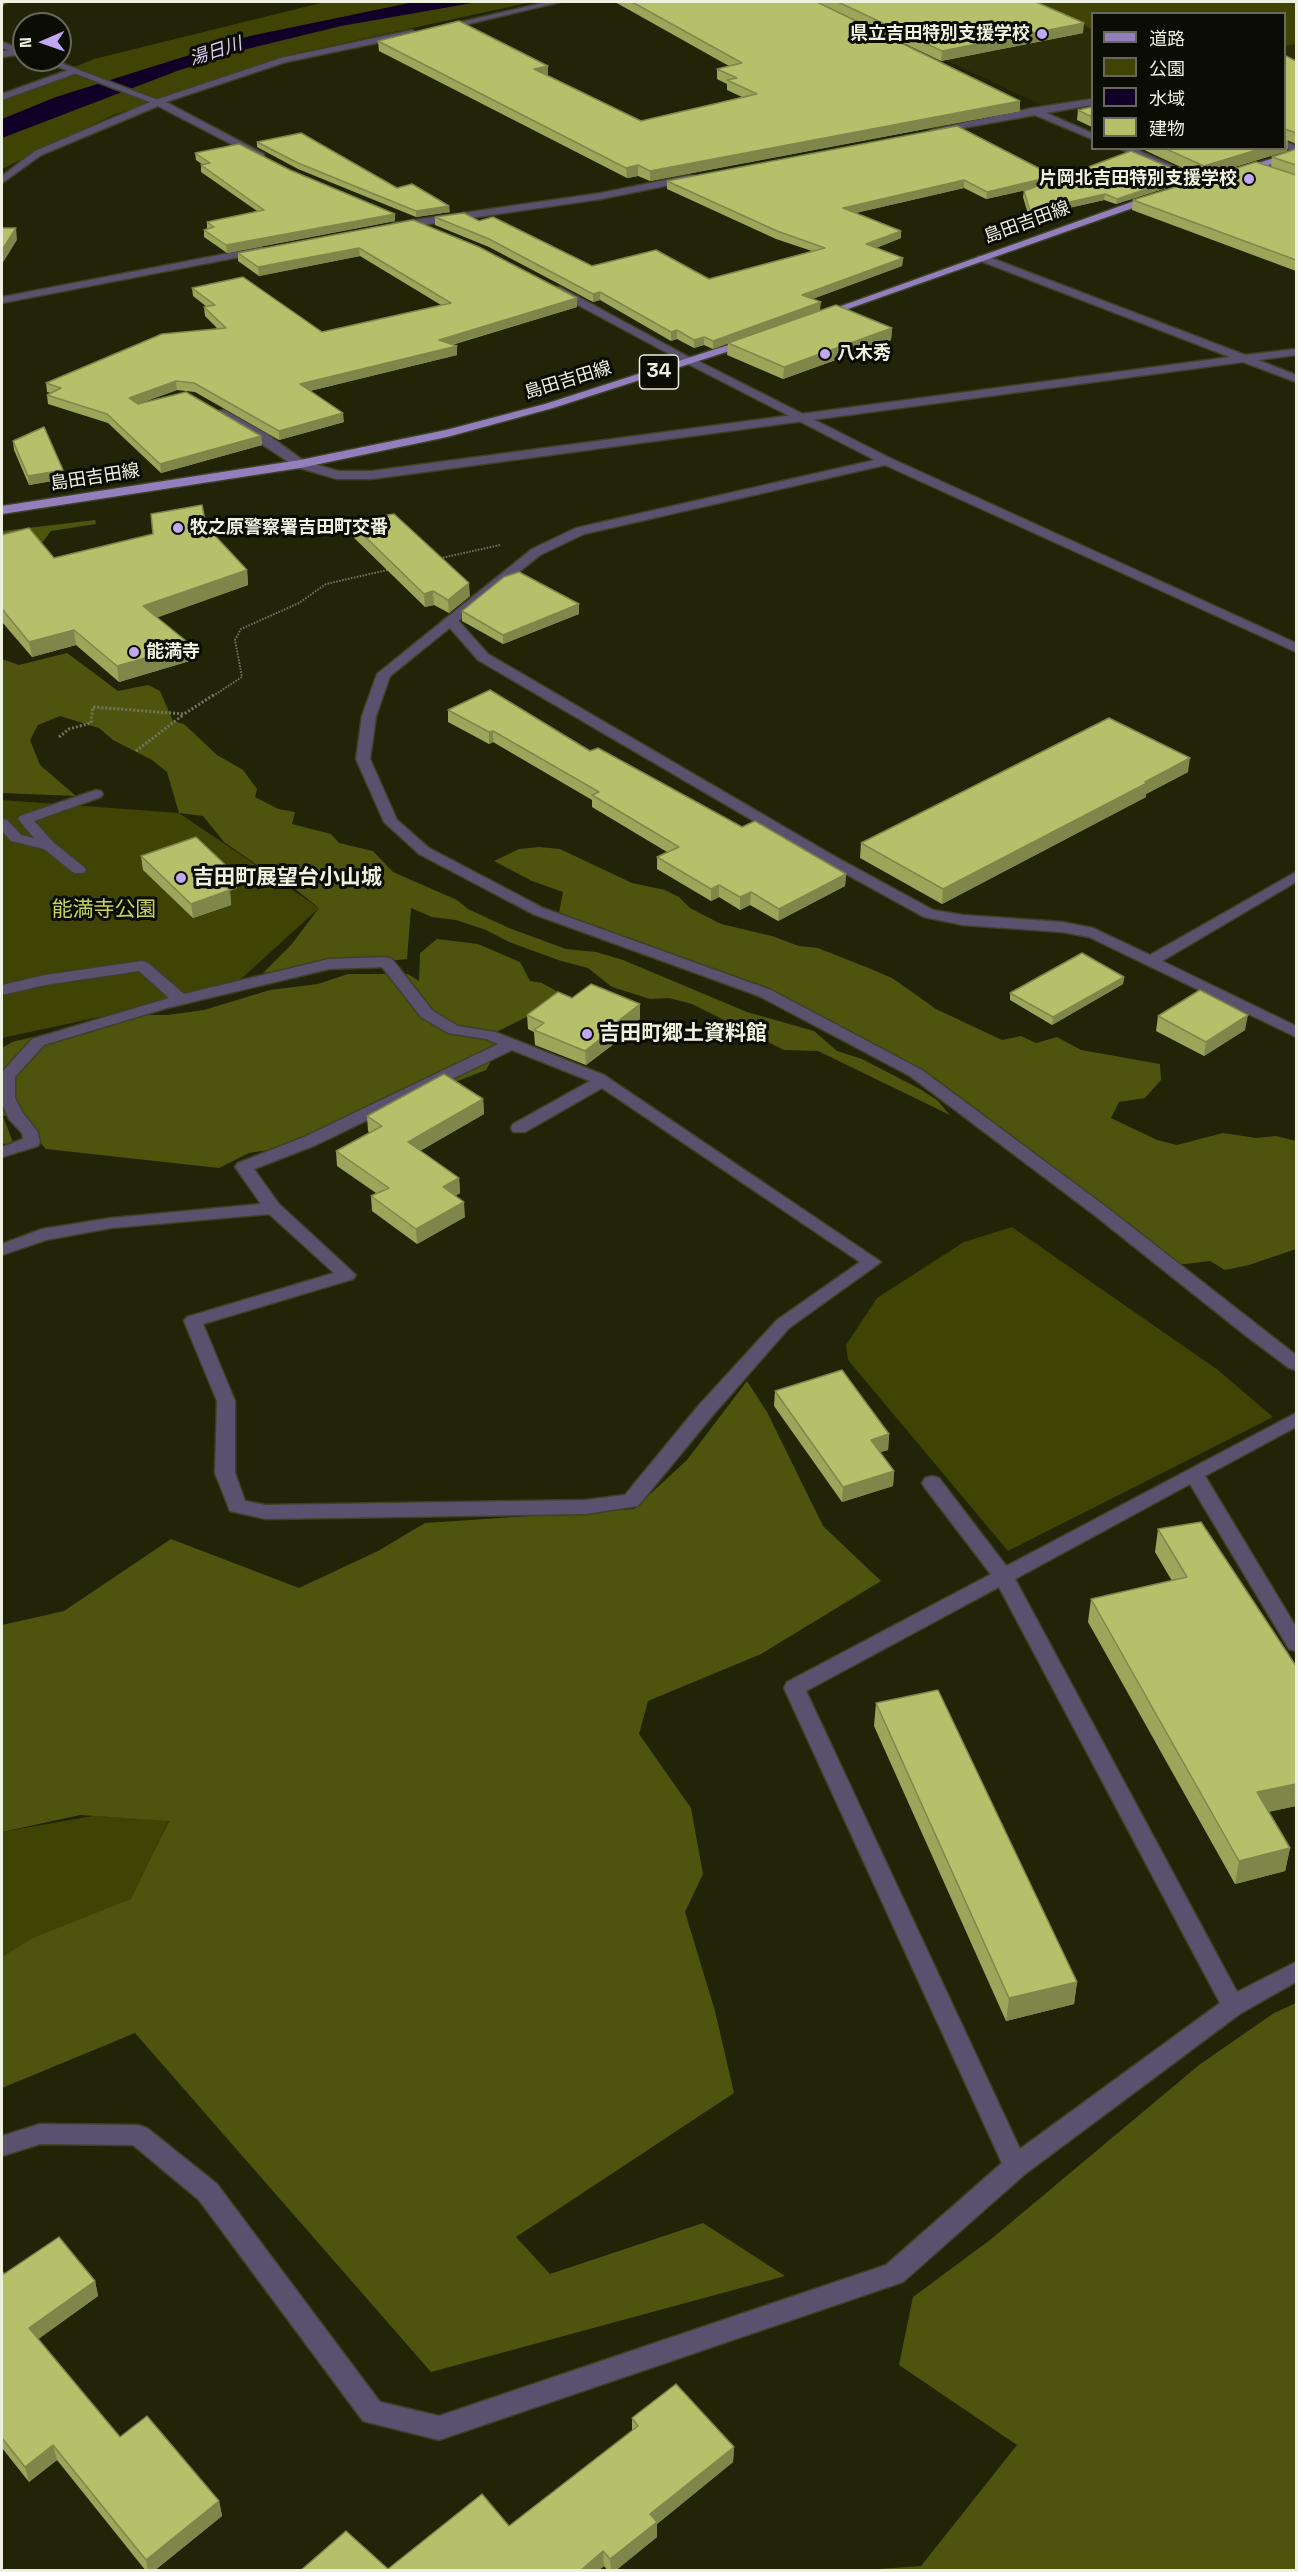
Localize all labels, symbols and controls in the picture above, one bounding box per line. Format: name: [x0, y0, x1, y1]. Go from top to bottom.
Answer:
north arrow: [12, 12, 72, 72]
legend: [1091, 12, 1286, 150]
place label: 県立吉田特別支援学校: [850, 23, 1030, 45]
marker: 県立吉田特別支援学校: [1035, 27, 1049, 41]
text: 道路: [1149, 27, 1185, 50]
water label: 湯日川: [187, 33, 245, 71]
text: N: [15, 37, 36, 48]
text: 公園: [1149, 57, 1185, 80]
text: 水域: [1149, 87, 1185, 110]
text: 建物: [1149, 117, 1185, 140]
place label: 片岡北吉田特別支援学校: [1039, 168, 1237, 190]
marker: 片岡北吉田特別支援学校: [1242, 172, 1256, 186]
street label: 島田吉田線: [981, 197, 1073, 249]
place label: 八木秀: [837, 343, 891, 365]
marker: 八木秀: [818, 347, 832, 361]
road number: 34: [640, 355, 678, 389]
street label: 島田吉田線: [522, 358, 614, 404]
street label: 島田吉田線: [49, 460, 141, 496]
place label: 牧之原警察署吉田町交番: [190, 517, 388, 539]
marker: 牧之原警察署吉田町交番: [171, 521, 185, 535]
place label: 能満寺: [146, 641, 200, 663]
marker: 能満寺: [127, 645, 141, 659]
place label: 吉田町展望台小山城: [193, 865, 382, 891]
marker: 吉田町展望台小山城: [174, 871, 188, 885]
park label: 能満寺公園: [52, 897, 156, 923]
place label: 吉田町郷土資料館: [599, 1021, 767, 1047]
marker: 吉田町郷土資料館: [580, 1027, 594, 1041]

